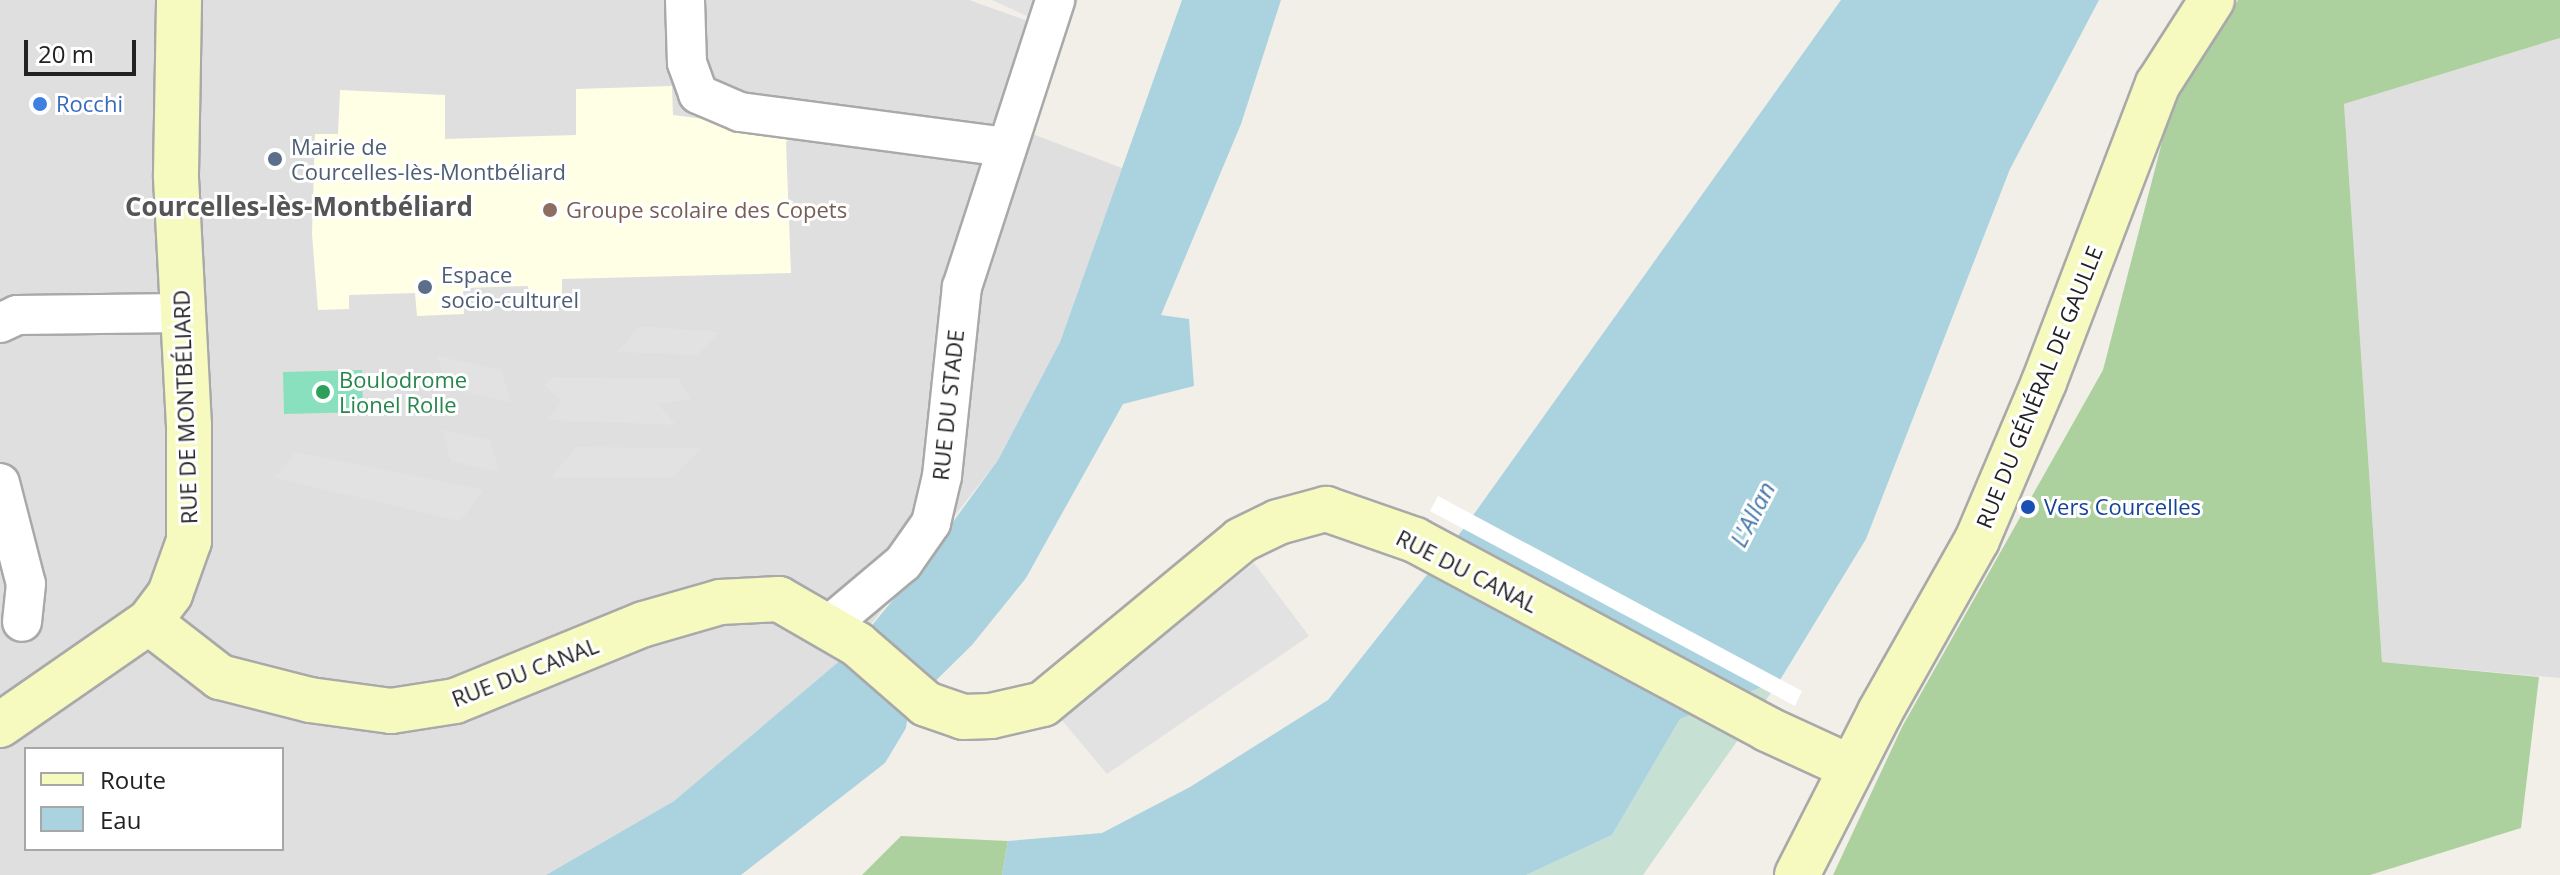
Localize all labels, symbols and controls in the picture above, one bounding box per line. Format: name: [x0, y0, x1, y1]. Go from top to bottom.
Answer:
scale bar: [28, 24, 140, 74]
text: 20 m: [38, 37, 94, 70]
place label: Rocchi: [56, 91, 123, 117]
marker: Rocchi: [31, 95, 49, 113]
place label: Mairie de Courcelles-lès-Montbéliard: [291, 133, 566, 184]
marker: Mairie de Courcelles-lès-Montbéliard: [266, 150, 284, 168]
district label: Courcelles-lès-Montbéliard: [125, 191, 473, 223]
place label: Groupe scolaire des Copets: [566, 197, 847, 223]
marker: Groupe scolaire des Copets: [541, 201, 559, 219]
street label: RUE DU GÉNÉRAL DE GAULLE: [1970, 242, 2108, 532]
place label: Espace socio-culturel: [441, 261, 579, 312]
marker: Espace socio-culturel: [416, 278, 434, 296]
street label: RUE DE MONTBÉLIARD: [168, 289, 202, 525]
street label: RUE DU STADE: [927, 328, 969, 482]
place label: Boulodrome Lionel Rolle: [339, 366, 467, 418]
marker: Boulodrome Lionel Rolle: [314, 383, 332, 401]
water label: L'Allan: [1723, 476, 1781, 552]
place label: Vers Courcelles: [2044, 494, 2201, 520]
marker: Vers Courcelles: [2019, 498, 2037, 516]
street label: RUE DU CANAL: [1392, 524, 1542, 618]
street label: RUE DU CANAL: [448, 632, 602, 712]
legend: [24, 747, 284, 851]
text: Route: [100, 763, 166, 796]
text: Eau: [100, 803, 141, 836]

